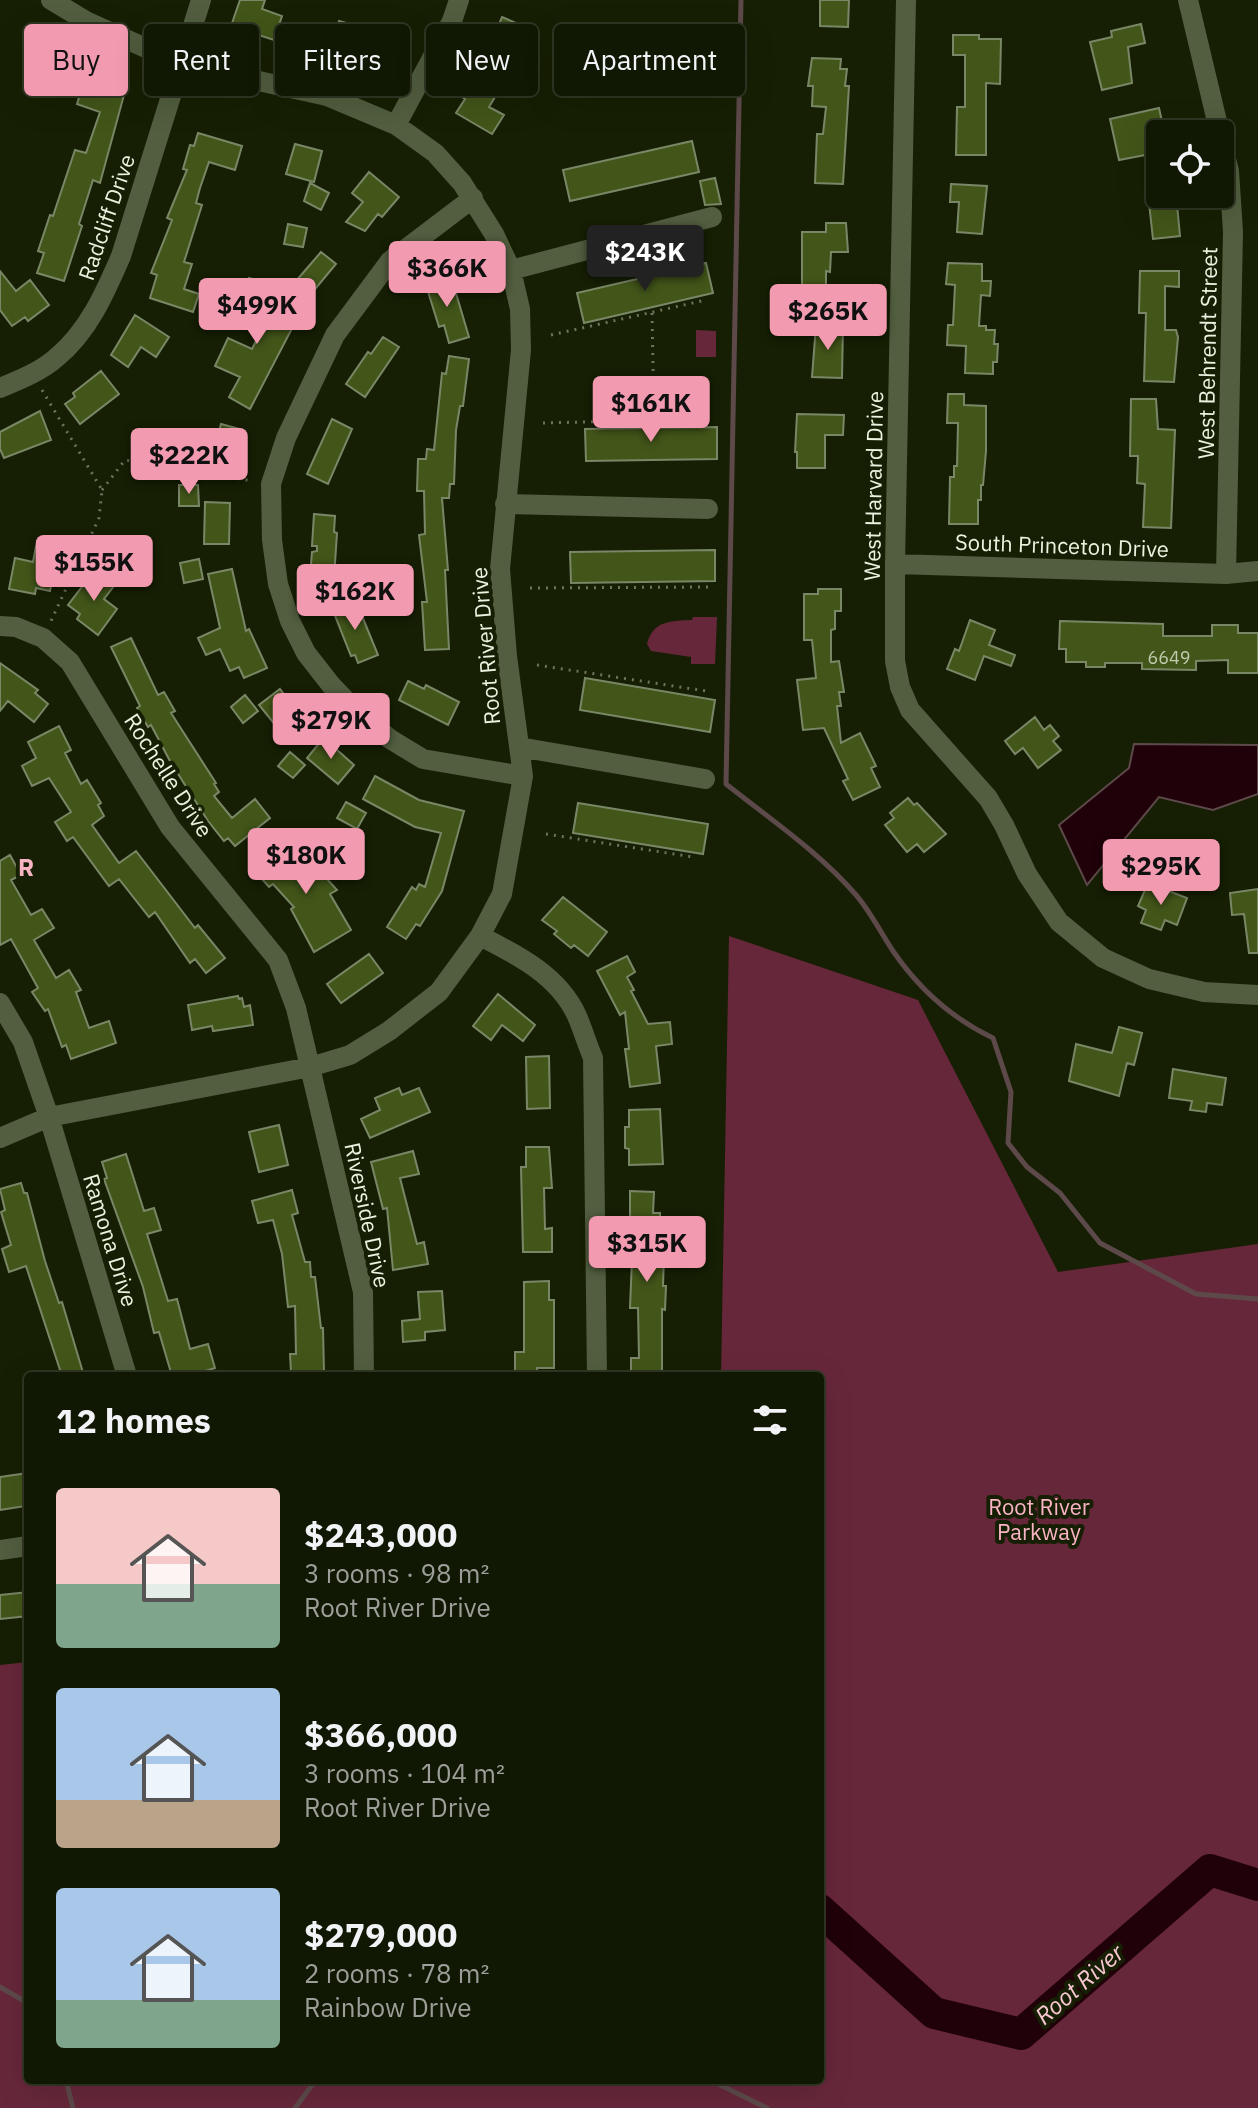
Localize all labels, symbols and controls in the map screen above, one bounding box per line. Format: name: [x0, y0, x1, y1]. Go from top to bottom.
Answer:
chip: Buy: [24, 24, 128, 96]
chip: Rent: [144, 24, 259, 96]
chip: Filters: [275, 24, 410, 96]
chip: New: [426, 24, 538, 96]
chip: Apartment: [554, 24, 745, 96]
map controls: [1146, 120, 1234, 208]
button: locate: [1146, 120, 1234, 208]
street label: Radcliff Drive: [71, 150, 141, 284]
pin: $243K: [589, 225, 701, 293]
text: $243K: [605, 234, 685, 268]
pin: $366K: [391, 241, 503, 309]
street label: West Behrendt Street: [1191, 247, 1223, 459]
text: $366K: [407, 250, 487, 284]
pin: $499K: [201, 278, 313, 346]
pin: $265K: [772, 284, 884, 352]
text: $499K: [217, 287, 297, 321]
text: $265K: [788, 293, 868, 327]
pin: $161K: [595, 376, 707, 444]
text: $161K: [611, 385, 691, 419]
street label: West Harvard Drive: [857, 391, 889, 581]
pin: $222K: [133, 428, 245, 496]
text: $222K: [149, 437, 229, 471]
street label: South Princeton Drive: [955, 527, 1169, 563]
pin: $155K: [38, 535, 150, 603]
text: $155K: [54, 544, 134, 578]
pin: $162K: [299, 564, 411, 632]
street label: Root River Drive: [464, 566, 506, 726]
text: $162K: [315, 573, 395, 607]
house number: 6649: [1147, 646, 1191, 669]
pin: $279K: [275, 693, 387, 761]
text: $279K: [291, 702, 371, 736]
street label: Rochelle Drive: [118, 708, 220, 842]
pin: $180K: [250, 828, 362, 896]
text: $180K: [266, 837, 346, 871]
pin: $295K: [1105, 839, 1217, 907]
text: $295K: [1121, 848, 1201, 882]
district label: R: [18, 851, 34, 883]
street label: Riverside Drive: [338, 1140, 398, 1290]
street label: Ramona Drive: [77, 1170, 145, 1310]
pin: $315K: [591, 1216, 703, 1284]
text: $315K: [607, 1225, 687, 1259]
text: 12 homes: [56, 1398, 211, 1442]
icon: filters: [748, 1398, 792, 1442]
park label: Root River Parkway: [988, 1492, 1090, 1546]
text: $243,000: [304, 1512, 457, 1556]
icon: home: [120, 1520, 216, 1616]
text: 3 rooms · 98 m²: [304, 1556, 489, 1590]
text: Root River Drive: [304, 1590, 491, 1624]
text: $366,000: [304, 1712, 457, 1756]
icon: home: [120, 1720, 216, 1816]
text: 3 rooms · 104 m²: [304, 1756, 505, 1790]
text: Root River Drive: [304, 1790, 491, 1824]
text: $279,000: [304, 1912, 457, 1956]
icon: home: [120, 1920, 216, 2016]
water label: Root River: [1028, 1936, 1131, 2031]
text: 2 rooms · 78 m²: [304, 1956, 489, 1990]
text: Rainbow Drive: [304, 1990, 472, 2024]

